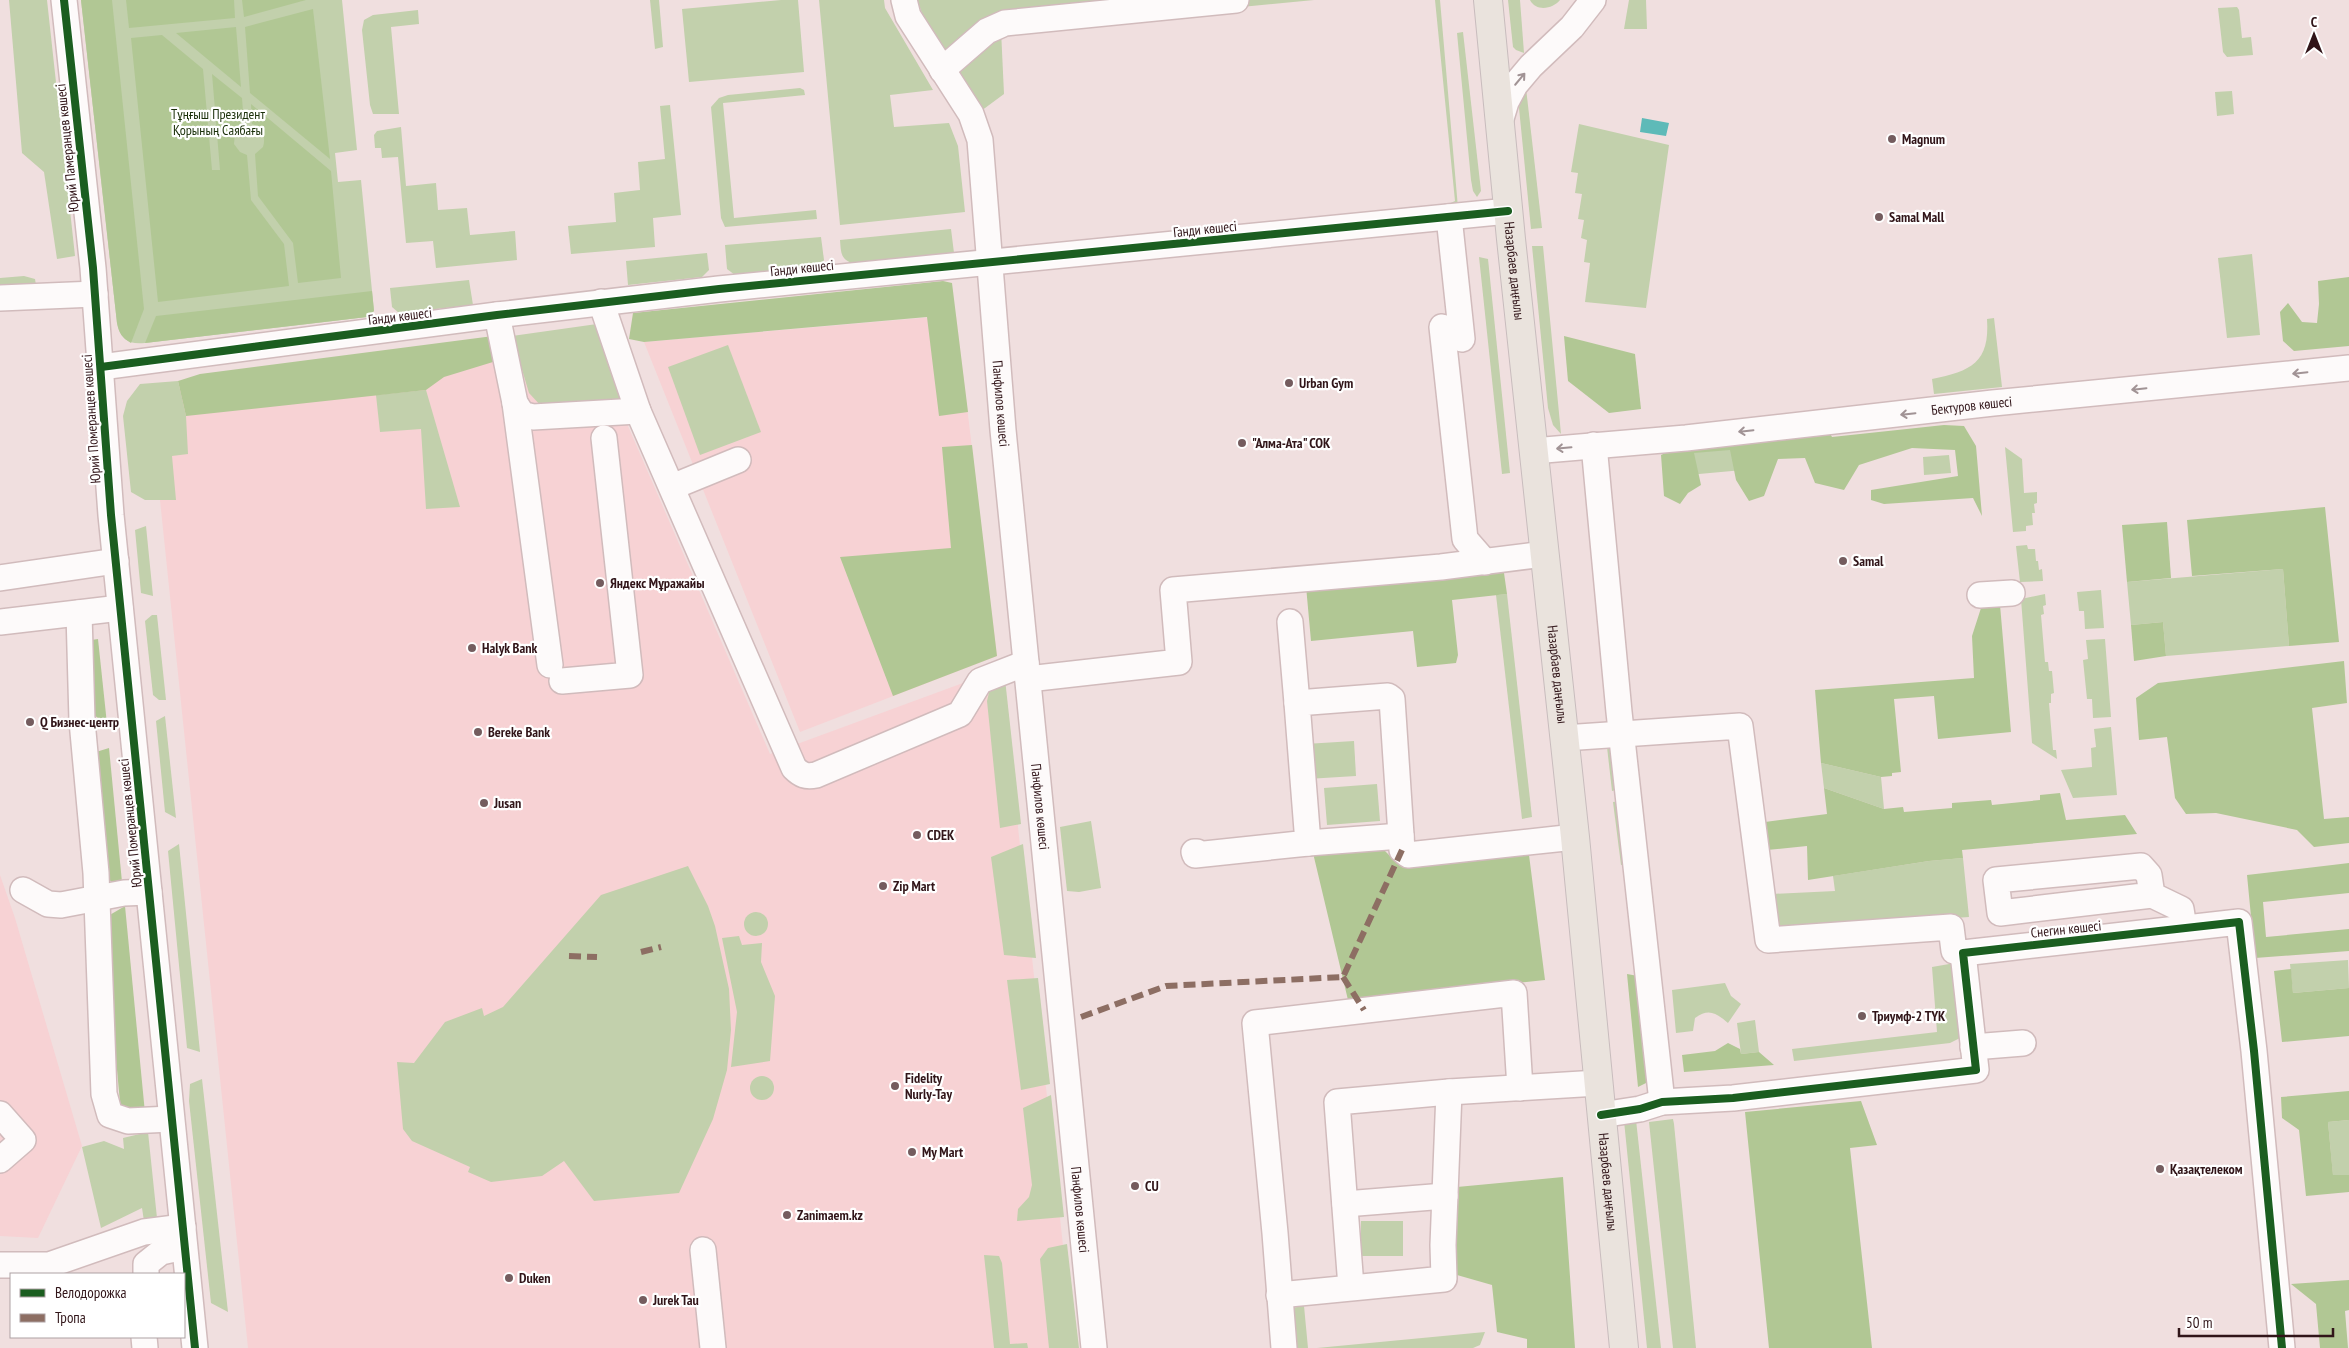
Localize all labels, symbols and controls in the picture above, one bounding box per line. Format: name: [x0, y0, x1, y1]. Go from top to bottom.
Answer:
north arrow: [2289, 10, 2339, 60]
text: С: [2311, 13, 2318, 31]
one-way arrow: [1515, 73, 1526, 86]
street label: Юрий Памеранцев көшесі: [51, 83, 83, 213]
park label: Тұңғыш Президент Қорының Саябағы: [171, 105, 265, 139]
place label: Magnum: [1902, 130, 1945, 148]
marker: Magnum: [1886, 133, 1898, 145]
place label: Samal Mall: [1889, 208, 1945, 226]
marker: Samal Mall: [1873, 211, 1885, 223]
street label: Ганди көшесі: [1172, 217, 1238, 241]
street label: Назарбаев даңғылы: [1500, 221, 1529, 321]
street label: Ганди көшесі: [769, 256, 835, 280]
street label: Ганди көшесі: [367, 303, 433, 329]
street label: Юрий Померанцев көшесі: [78, 354, 104, 484]
street label: Панфилов көшесі: [989, 360, 1014, 448]
one-way arrow: [2293, 368, 2309, 377]
place label: Urban Gym: [1299, 374, 1353, 392]
marker: Urban Gym: [1283, 377, 1295, 389]
one-way arrow: [2131, 384, 2147, 394]
street label: Бектуров көшесі: [1930, 392, 2013, 419]
one-way arrow: [1900, 409, 1916, 419]
one-way arrow: [1738, 426, 1754, 436]
place label: "Алма-Ата" СОК: [1252, 434, 1331, 452]
marker: "Алма-Ата" СОК: [1236, 437, 1248, 449]
one-way arrow: [1556, 443, 1572, 453]
place label: Samal: [1853, 552, 1884, 570]
marker: Samal: [1837, 555, 1849, 567]
place label: Яндекс Мұражайы: [610, 574, 704, 592]
marker: Яндекс Мұражайы: [594, 577, 606, 589]
street label: Назарбаев даңғылы: [1543, 624, 1572, 725]
place label: Halyk Bank: [482, 639, 537, 657]
marker: Halyk Bank: [466, 642, 478, 654]
place label: Q Бизнес-центр: [40, 713, 119, 731]
marker: Q Бизнес-центр: [24, 716, 36, 728]
place label: Bereke Bank: [488, 723, 550, 741]
marker: Bereke Bank: [472, 726, 484, 738]
street label: Юрий Померанцев көшесі: [114, 758, 146, 888]
street label: Панфилов көшесі: [1027, 763, 1054, 851]
place label: Jusan: [493, 794, 521, 812]
marker: Jusan: [478, 797, 490, 809]
place label: CDEK: [927, 826, 955, 844]
marker: CDEK: [911, 829, 923, 841]
place label: Zip Mart: [893, 877, 935, 895]
marker: Zip Mart: [877, 880, 889, 892]
street label: Снегин көшесі: [2030, 916, 2102, 942]
place label: Триумф-2 ТҮК: [1872, 1007, 1946, 1025]
marker: Триумф-2 ТҮК: [1856, 1010, 1868, 1022]
place label: Fidelity Nurly-Tay: [905, 1069, 952, 1103]
marker: Fidelity Nurly-Tay: [889, 1080, 901, 1092]
street label: Назарбаев даңғылы: [1594, 1132, 1622, 1232]
place label: My Mart: [922, 1143, 963, 1161]
marker: My Mart: [906, 1146, 918, 1158]
place label: Қазақтелеком: [2170, 1160, 2243, 1178]
marker: Қазақтелеком: [2154, 1163, 2166, 1175]
street label: Панфилов көшесі: [1067, 1166, 1094, 1254]
place label: CU: [1145, 1177, 1159, 1195]
marker: CU: [1129, 1180, 1141, 1192]
place label: Zanimaem.kz: [797, 1206, 863, 1224]
marker: Zanimaem.kz: [781, 1209, 793, 1221]
place label: Duken: [519, 1269, 551, 1287]
marker: Duken: [503, 1272, 515, 1284]
legend: [10, 1273, 185, 1338]
text: Велодорожка: [55, 1283, 126, 1302]
place label: Jurek Tau: [652, 1291, 699, 1309]
marker: Jurek Tau: [637, 1294, 649, 1306]
scale bar: [2179, 1306, 2333, 1338]
text: Тропа: [55, 1308, 86, 1327]
text: 50 m: [2186, 1313, 2212, 1332]

